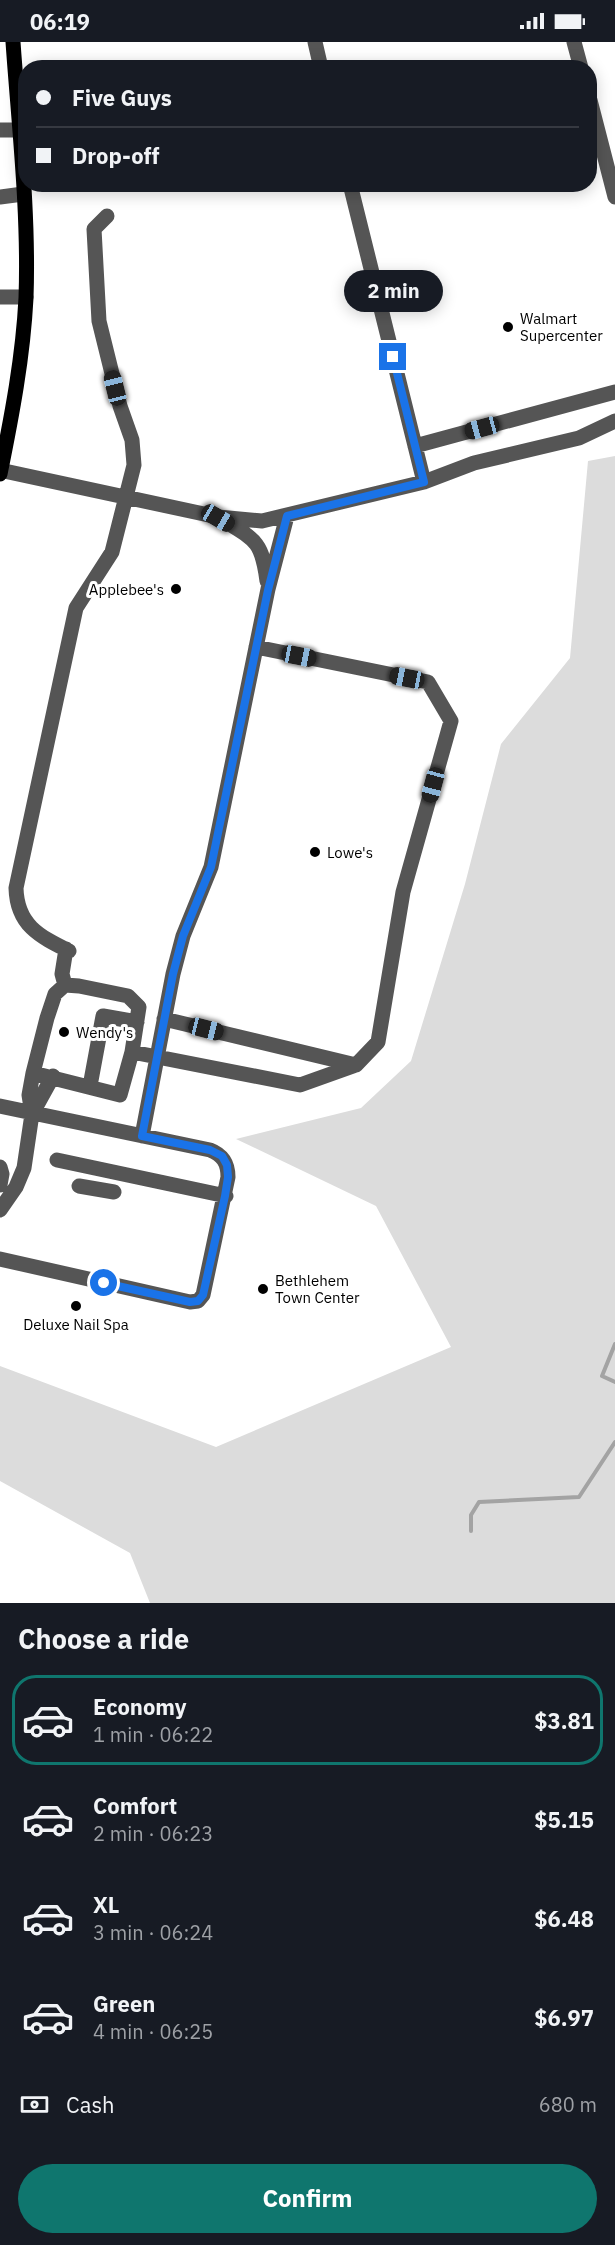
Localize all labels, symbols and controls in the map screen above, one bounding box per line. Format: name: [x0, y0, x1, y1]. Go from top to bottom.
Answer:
text: 06:19: [30, 7, 90, 36]
text: Five Guys: [72, 83, 172, 112]
text: Drop-off: [72, 141, 159, 170]
callout: 2 min: [344, 270, 442, 312]
text: 2 min: [367, 277, 420, 304]
place label: Walmart Supercenter: [520, 309, 603, 345]
marker: Walmart Supercenter: [501, 320, 515, 334]
route end: [379, 343, 406, 370]
car: [102, 368, 128, 408]
car: [462, 415, 502, 441]
car: [198, 501, 238, 535]
place label: Applebee's: [89, 580, 164, 599]
marker: Applebee's: [169, 582, 183, 596]
car: [280, 644, 318, 668]
car: [388, 666, 426, 690]
car: [420, 765, 446, 805]
place label: Lowe's: [327, 843, 373, 862]
marker: Lowe's: [308, 845, 322, 859]
car: [186, 1016, 226, 1042]
place label: Wendy's: [76, 1023, 133, 1042]
marker: Wendy's: [57, 1025, 71, 1039]
route start: [90, 1269, 117, 1296]
place label: Bethlehem Town Center: [275, 1271, 360, 1307]
marker: Bethlehem Town Center: [256, 1282, 270, 1296]
marker: Deluxe Nail Spa: [69, 1299, 83, 1313]
place label: Deluxe Nail Spa: [23, 1315, 129, 1334]
text: Choose a ride: [18, 1621, 189, 1656]
text: Economy: [93, 1692, 187, 1721]
icon: car: [21, 1693, 75, 1747]
text: $3.81: [534, 1706, 594, 1735]
text: 1 min · 06:22: [93, 1721, 213, 1748]
text: Comfort: [93, 1791, 177, 1820]
icon: car: [21, 1792, 75, 1846]
text: $5.15: [534, 1805, 594, 1834]
text: 2 min · 06:23: [93, 1820, 213, 1847]
text: XL: [93, 1890, 119, 1919]
icon: car: [21, 1891, 75, 1945]
text: $6.48: [534, 1904, 594, 1933]
text: 3 min · 06:24: [93, 1919, 213, 1946]
text: Green: [93, 1989, 155, 2018]
icon: car: [21, 1990, 75, 2044]
text: $6.97: [534, 2003, 594, 2032]
text: 4 min · 06:25: [93, 2018, 213, 2045]
icon: cash: [18, 2088, 51, 2121]
text: Cash: [66, 2090, 115, 2119]
text: 680 m: [539, 2091, 597, 2118]
button: Confirm: [18, 2164, 597, 2233]

